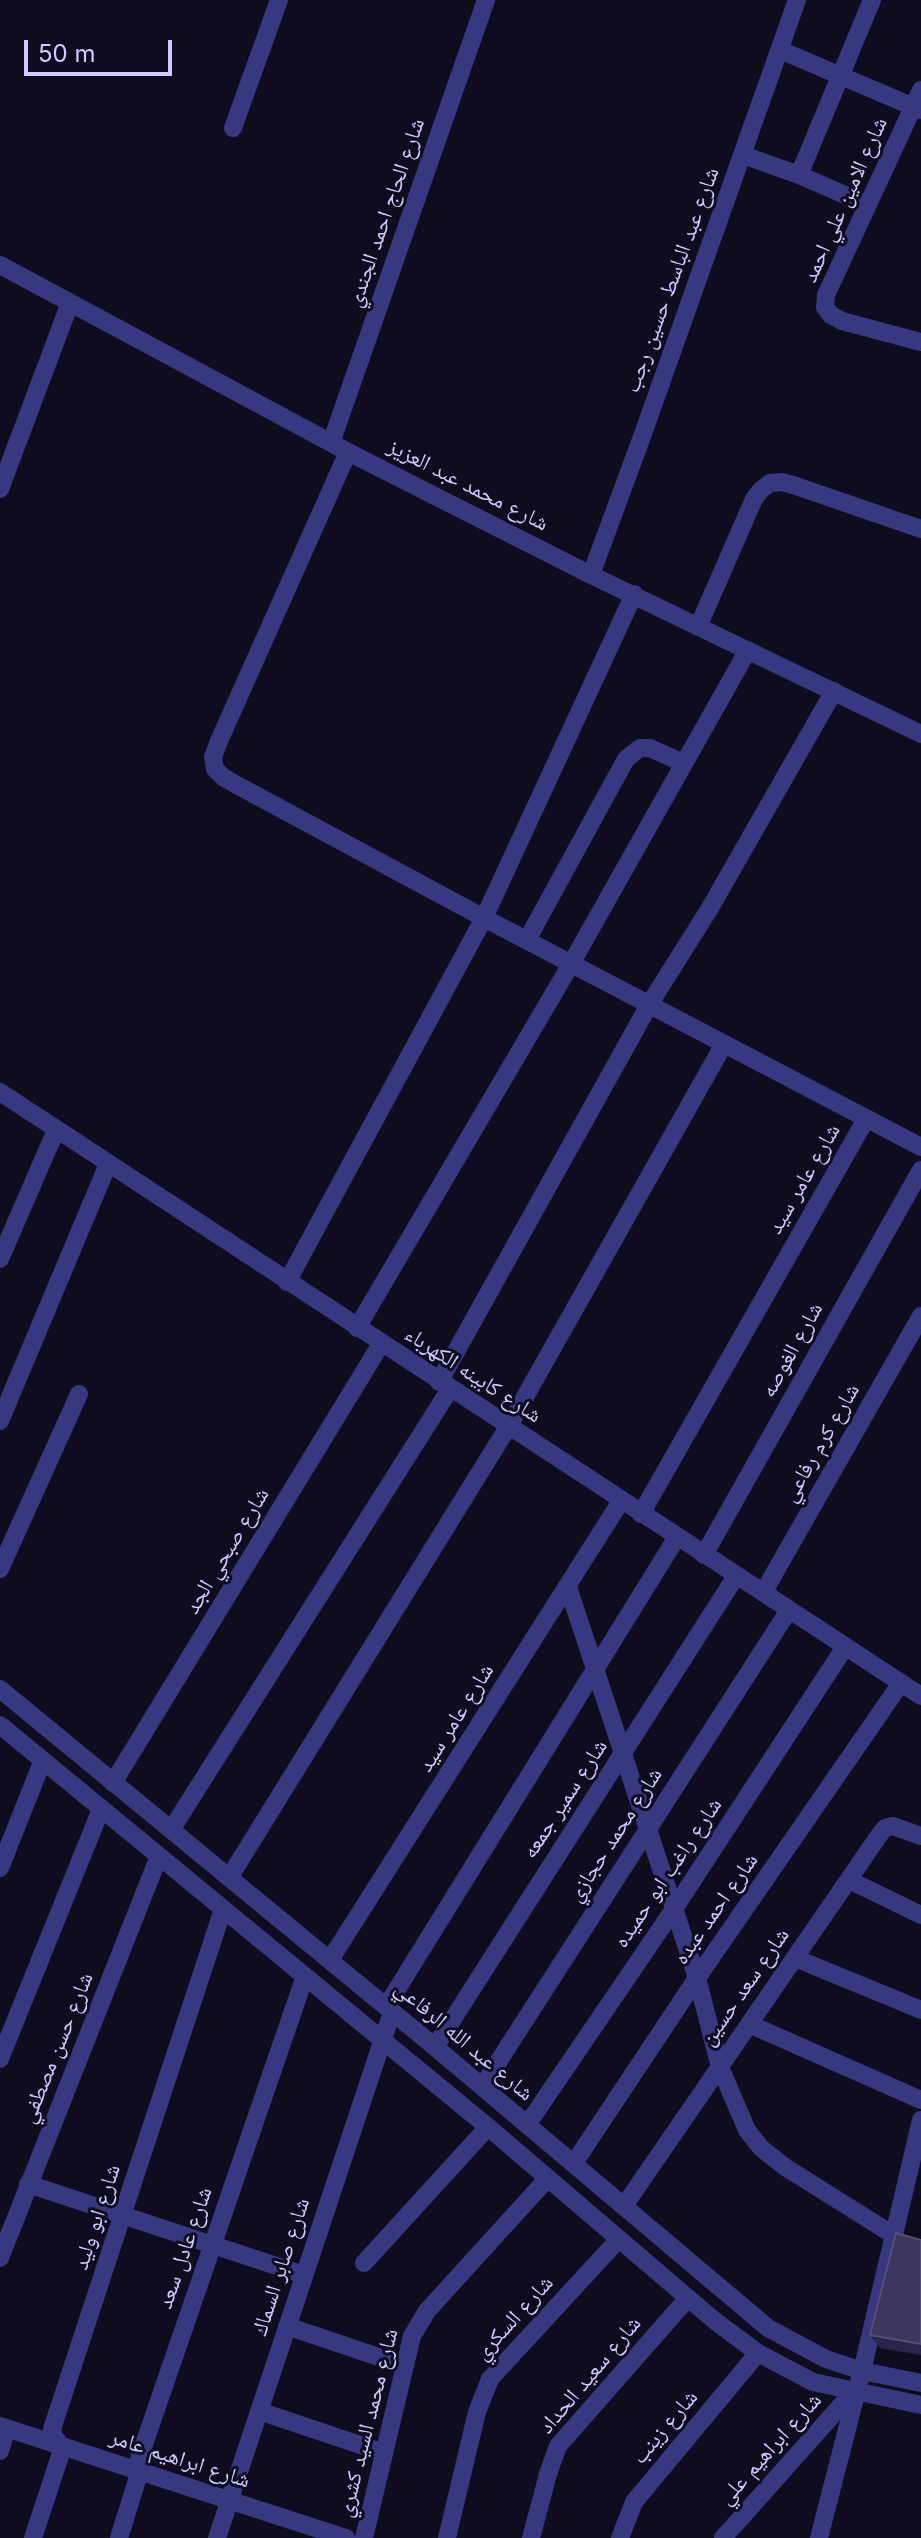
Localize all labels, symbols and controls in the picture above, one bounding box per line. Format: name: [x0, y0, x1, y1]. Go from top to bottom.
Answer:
scale bar: [28, 24, 176, 74]
text: 50 m: [38, 39, 96, 68]
street label: شارع الامين علي احمد: [797, 113, 893, 287]
street label: شارع الحاج احمد الجندي: [341, 115, 431, 311]
street label: شارع عبد الباسط حسين رجب: [619, 164, 725, 396]
street label: شارع محمد عبد العزيز: [383, 433, 553, 537]
street label: شارع عامر سيد: [762, 1119, 846, 1239]
street label: شارع الغوصه: [755, 1298, 829, 1402]
street label: شارع كابينه الكهرباء: [400, 1321, 546, 1429]
street label: شارع كرم رفاعي: [776, 1379, 866, 1507]
street label: شارع صبحي الجد: [179, 1483, 275, 1619]
street label: شارع عامر سيد: [412, 1659, 500, 1777]
street label: شارع سمير جمعه: [517, 1734, 613, 1864]
street label: شارع محمد حجازي: [562, 1763, 668, 1907]
street label: شارع راغب ابو حميده: [608, 1793, 728, 1953]
street label: شارع احمد عبده: [668, 1848, 764, 1970]
street label: شارع سعد حسين: [695, 1923, 795, 2051]
street label: شارع حسن مصطفي: [15, 1969, 99, 2127]
street label: شارع عبد الله الرفاعي: [389, 1975, 539, 2107]
street label: شارع ابو وليد: [68, 2161, 126, 2273]
street label: شارع عادل سعد: [152, 2184, 218, 2312]
street label: شارع صابر السماك: [246, 2195, 316, 2339]
street label: شارع السكري: [469, 2270, 559, 2366]
street label: شارع سعيد الحداد: [533, 2311, 647, 2439]
street label: شارع محمد السيد كشري: [332, 2326, 404, 2520]
street label: شارع زينب: [626, 2385, 704, 2469]
street label: شارع ابراهيم علي: [713, 2387, 827, 2511]
street label: شارع ابراهيم عامر: [107, 2424, 253, 2494]

